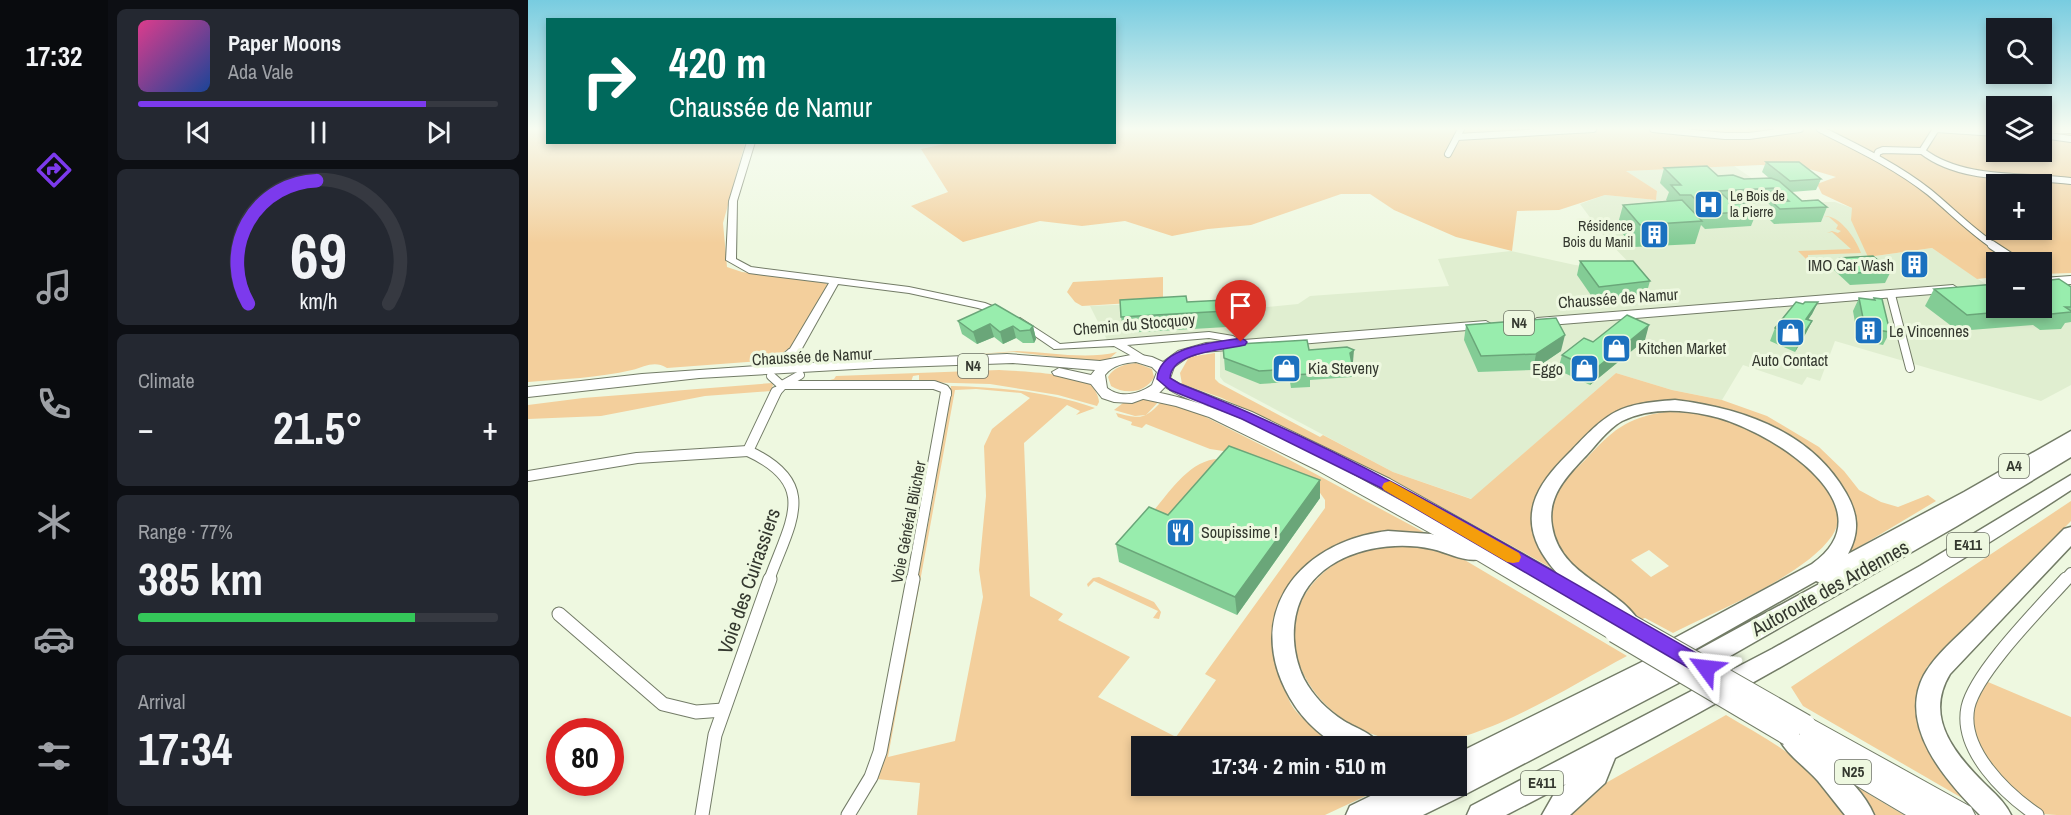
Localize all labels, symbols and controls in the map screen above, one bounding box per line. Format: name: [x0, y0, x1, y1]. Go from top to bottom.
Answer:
map controls: [1986, 18, 2052, 318]
button: search: [1986, 18, 2052, 84]
text: Paper Moons: [228, 28, 341, 58]
text: 420 m: [669, 35, 767, 91]
text: 17:32: [26, 38, 82, 74]
icon: right: [570, 42, 648, 120]
text: Ada Vale: [228, 58, 293, 85]
text: Chaussée de Namur: [669, 89, 872, 125]
button: layers: [1986, 96, 2052, 162]
icon: previous: [182, 116, 215, 149]
icon: pause: [302, 116, 335, 149]
icon: next: [422, 116, 455, 149]
icon: directions: [33, 149, 75, 191]
button: +: [1986, 174, 2052, 240]
place label: Le Bois de la Pierre: [1730, 187, 1785, 221]
hospital icon: Le Bois de la Pierre: [1693, 188, 1725, 220]
text: 69: [290, 213, 346, 297]
place label: Résidence Bois du Manil: [1563, 217, 1633, 251]
building icon: Résidence Bois du Manil: [1638, 218, 1670, 250]
building icon: IMO Car Wash: [1899, 249, 1931, 281]
button: −: [1986, 252, 2052, 318]
place label: IMO Car Wash: [1808, 254, 1894, 276]
icon: music: [33, 266, 75, 308]
pin: [1215, 280, 1266, 342]
street label: Chaussée de Namur: [1557, 283, 1679, 313]
text: km/h: [299, 288, 337, 317]
icon: arrive: [1224, 289, 1257, 322]
street label: Chemin du Stocquoy: [1072, 308, 1196, 340]
road number: N4: [1504, 311, 1534, 335]
building icon: Le Vincennes: [1852, 315, 1884, 347]
shop icon: Auto Contact: [1774, 316, 1806, 348]
place label: Le Vincennes: [1889, 320, 1969, 342]
shop icon: Kitchen Market: [1601, 332, 1633, 364]
place label: Kitchen Market: [1638, 337, 1727, 359]
street label: Chaussée de Namur: [751, 342, 873, 370]
place label: Auto Contact: [1751, 349, 1828, 371]
shop icon: Kia Steveny: [1271, 352, 1303, 384]
shop icon: Eggo: [1568, 353, 1600, 385]
road number: N4: [958, 354, 988, 378]
place label: Kia Steveny: [1308, 357, 1379, 379]
place label: Eggo: [1532, 358, 1563, 380]
text: Climate: [138, 367, 195, 394]
icon: phone: [33, 383, 75, 425]
text: 21.5°: [273, 397, 363, 458]
text: −: [138, 406, 154, 450]
text: +: [482, 406, 498, 450]
road number: A4: [1999, 454, 2029, 478]
street label: Voie Général Blücher: [885, 458, 931, 585]
icon: climate: [33, 501, 75, 543]
street label: Voie des Cuirassiers: [711, 504, 786, 657]
restaurant icon: Soupissime !: [1164, 516, 1196, 548]
text: Range · 77%: [138, 518, 233, 545]
place label: Soupissime !: [1201, 521, 1278, 543]
street label: Autoroute des Ardennes: [1745, 533, 1913, 643]
road number: E411: [1947, 533, 1989, 557]
text: 385 km: [138, 548, 263, 609]
icon: car: [33, 618, 75, 660]
position arrow: [1674, 636, 1738, 700]
text: Arrival: [138, 688, 185, 715]
text: 17:34: [138, 718, 232, 779]
speed limit sign: 80: [546, 718, 624, 796]
icon: filters: [33, 735, 75, 777]
text: 17:34 · 2 min · 510 m: [1212, 751, 1386, 781]
road number: N25: [1835, 760, 1871, 784]
road number: E411: [1521, 771, 1563, 795]

